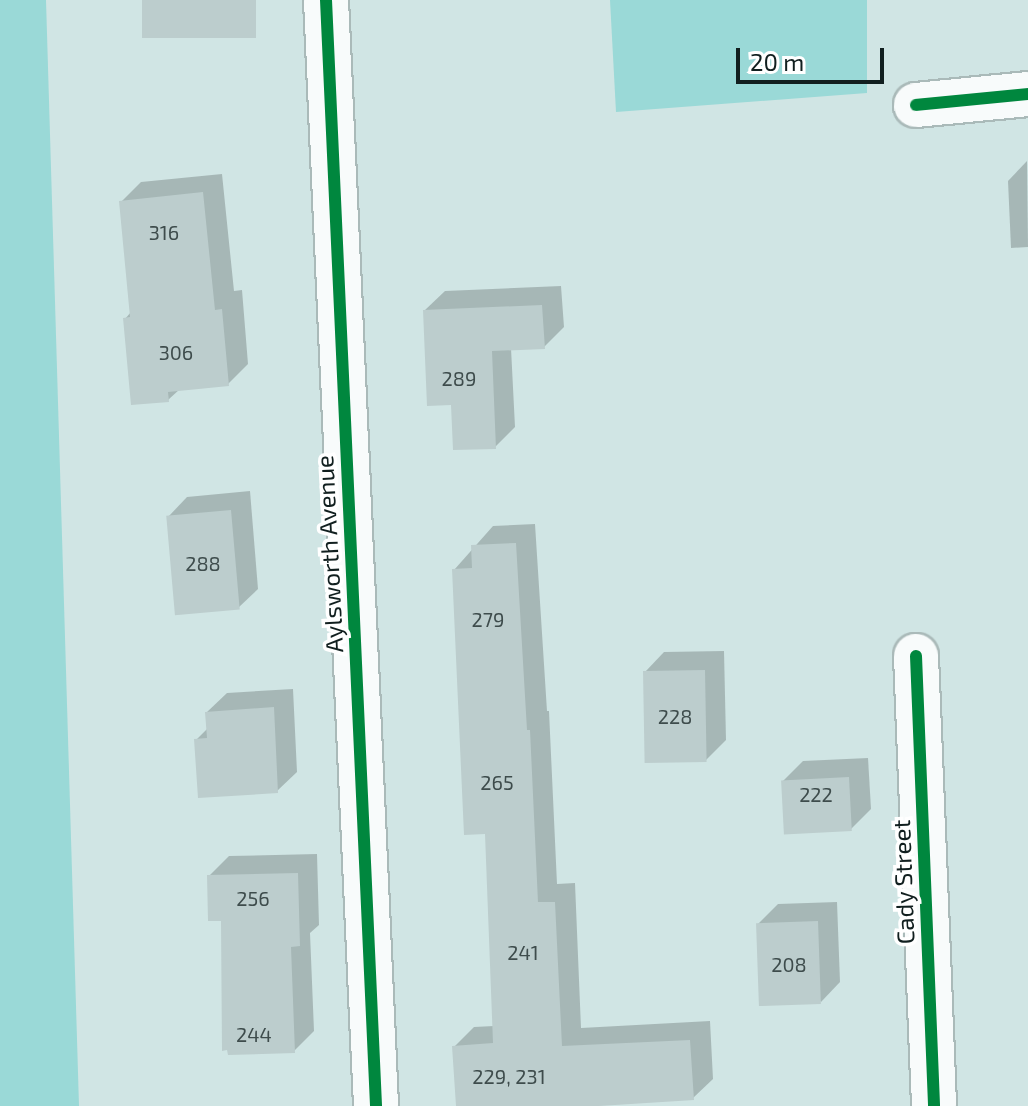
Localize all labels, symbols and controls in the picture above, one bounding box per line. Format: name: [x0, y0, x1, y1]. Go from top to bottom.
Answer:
scale bar: [740, 32, 888, 82]
text: 20 m: [750, 47, 804, 76]
house number: 316: [149, 220, 179, 244]
house number: 306: [159, 340, 193, 364]
house number: 289: [442, 366, 476, 390]
street label: Aylsworth Avenue: [309, 454, 349, 654]
house number: 288: [185, 551, 221, 575]
house number: 279: [472, 607, 504, 631]
house number: 228: [658, 704, 692, 728]
house number: 265: [480, 770, 514, 794]
house number: 222: [799, 782, 833, 806]
street label: Cady Street: [886, 819, 920, 945]
house number: 256: [236, 886, 270, 910]
house number: 241: [507, 940, 539, 964]
house number: 208: [771, 952, 807, 976]
house number: 244: [236, 1022, 272, 1046]
house number: 229, 231: [472, 1064, 546, 1088]

